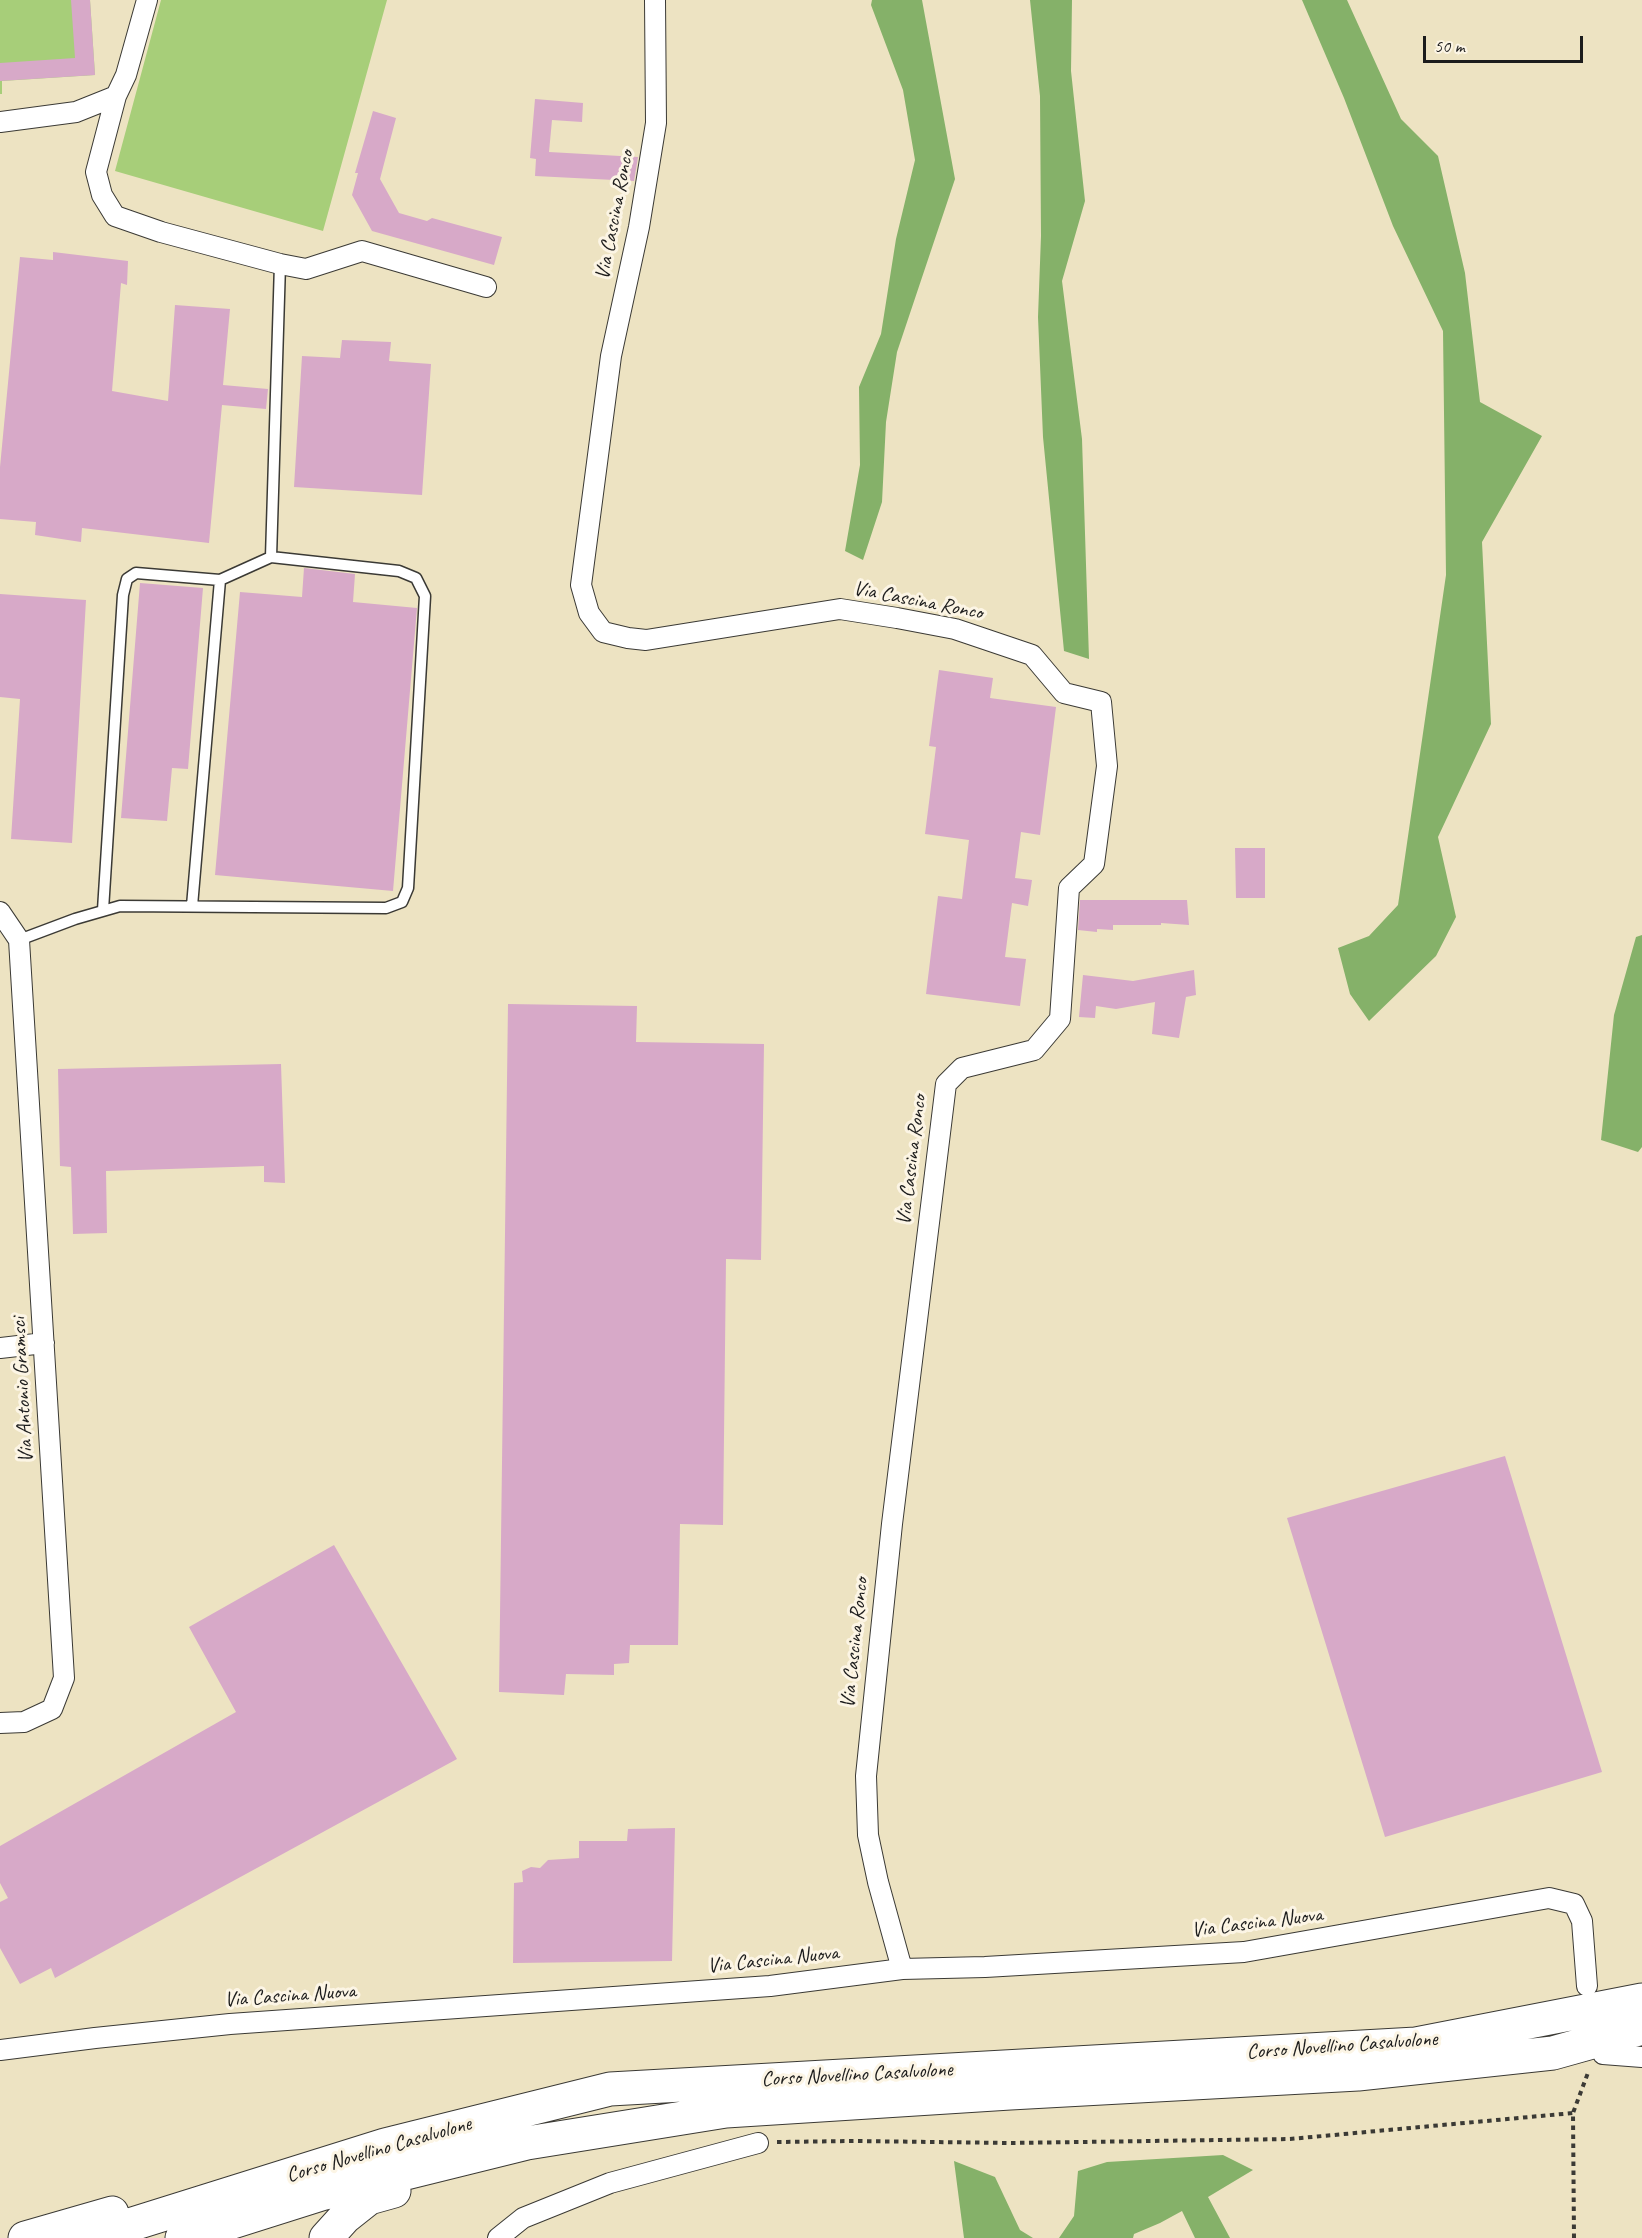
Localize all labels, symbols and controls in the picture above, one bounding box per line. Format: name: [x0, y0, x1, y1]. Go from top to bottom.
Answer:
scale bar: [1426, 24, 1586, 62]
text: 50 m: [1434, 35, 1465, 57]
street label: Via Cascina Ronco: [590, 148, 640, 282]
street label: Via Cascina Ronco: [851, 576, 985, 626]
street label: Via Cascina Ronco: [892, 1093, 932, 1227]
street label: Via Antonio Gramsci: [7, 1316, 39, 1464]
street label: Via Cascina Ronco: [836, 1576, 874, 1710]
street label: Via Cascina Nuova: [1190, 1902, 1324, 1944]
street label: Via Cascina Nuova: [706, 1941, 840, 1979]
street label: Via Cascina Nuova: [223, 1979, 357, 2013]
street label: Corso Novellino Casalvolone: [1246, 2027, 1438, 2065]
street label: Corso Novellino Casalvolone: [761, 2057, 953, 2093]
street label: Corso Novellino Casalvolone: [284, 2112, 474, 2188]

